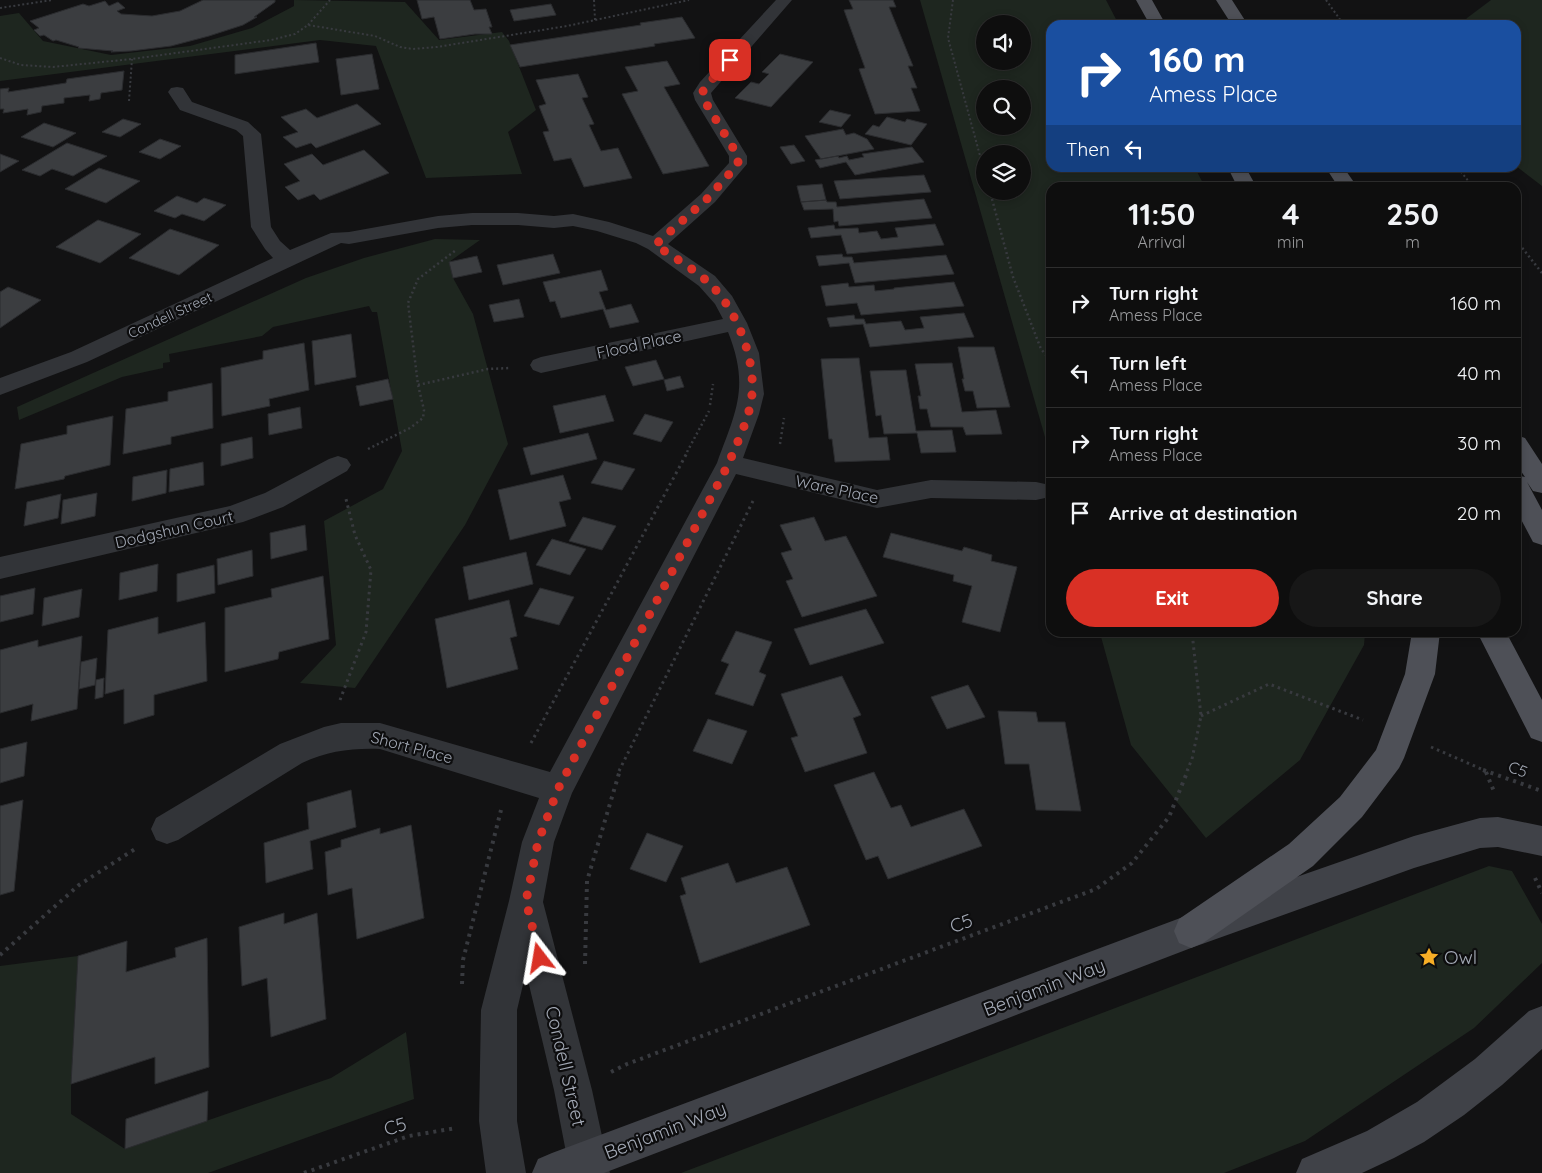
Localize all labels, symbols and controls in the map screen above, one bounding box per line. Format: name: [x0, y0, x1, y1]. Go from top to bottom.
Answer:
map controls: [976, 15, 1031, 200]
button: sound: [976, 15, 1031, 70]
text: 160 m: [1149, 37, 1246, 81]
pin: [709, 39, 751, 81]
icon: right: [1066, 40, 1131, 105]
icon: arrive: [716, 46, 744, 74]
button: search: [976, 80, 1031, 135]
text: Amess Place: [1149, 80, 1278, 108]
icon: left: [1120, 135, 1148, 163]
text: Then: [1066, 137, 1110, 161]
button: layers: [976, 145, 1031, 200]
text: 11:50: [1128, 195, 1195, 233]
text: 4: [1282, 195, 1300, 233]
text: 250: [1386, 195, 1439, 233]
text: Arrival: [1138, 232, 1185, 252]
text: min: [1277, 232, 1304, 252]
text: m: [1405, 232, 1420, 252]
text: Turn right: [1109, 281, 1198, 305]
street label: Condell Street: [125, 288, 215, 342]
icon: right: [1066, 289, 1094, 317]
text: 160 m: [1450, 291, 1501, 315]
text: Amess Place: [1109, 305, 1203, 325]
street label: Flood Place: [595, 325, 683, 363]
text: Turn left: [1109, 351, 1187, 375]
icon: left: [1066, 359, 1094, 387]
text: 40 m: [1457, 361, 1501, 385]
text: Amess Place: [1109, 375, 1203, 395]
text: Turn right: [1109, 421, 1198, 445]
icon: right: [1066, 429, 1094, 457]
text: 30 m: [1457, 431, 1501, 455]
text: Amess Place: [1109, 445, 1203, 465]
street label: Ware Place: [794, 470, 880, 508]
icon: arrive: [1066, 499, 1094, 527]
text: Arrive at destination: [1109, 501, 1298, 525]
text: 20 m: [1457, 501, 1501, 525]
street label: Dodgshun Court: [113, 506, 235, 552]
button: Exit: [1066, 569, 1279, 627]
button: Share: [1289, 569, 1501, 627]
street label: Short Place: [369, 726, 455, 768]
street label: C5: [1506, 756, 1530, 782]
street label: C5: [946, 908, 976, 938]
position arrow: [513, 931, 565, 983]
place label: Owl: [1444, 945, 1477, 969]
place icon: Owl: [1418, 946, 1440, 968]
street label: Benjamin Way: [980, 953, 1108, 1021]
street label: Condell Street: [540, 1003, 592, 1129]
street label: Benjamin Way: [601, 1096, 729, 1164]
street label: C5: [381, 1111, 409, 1141]

